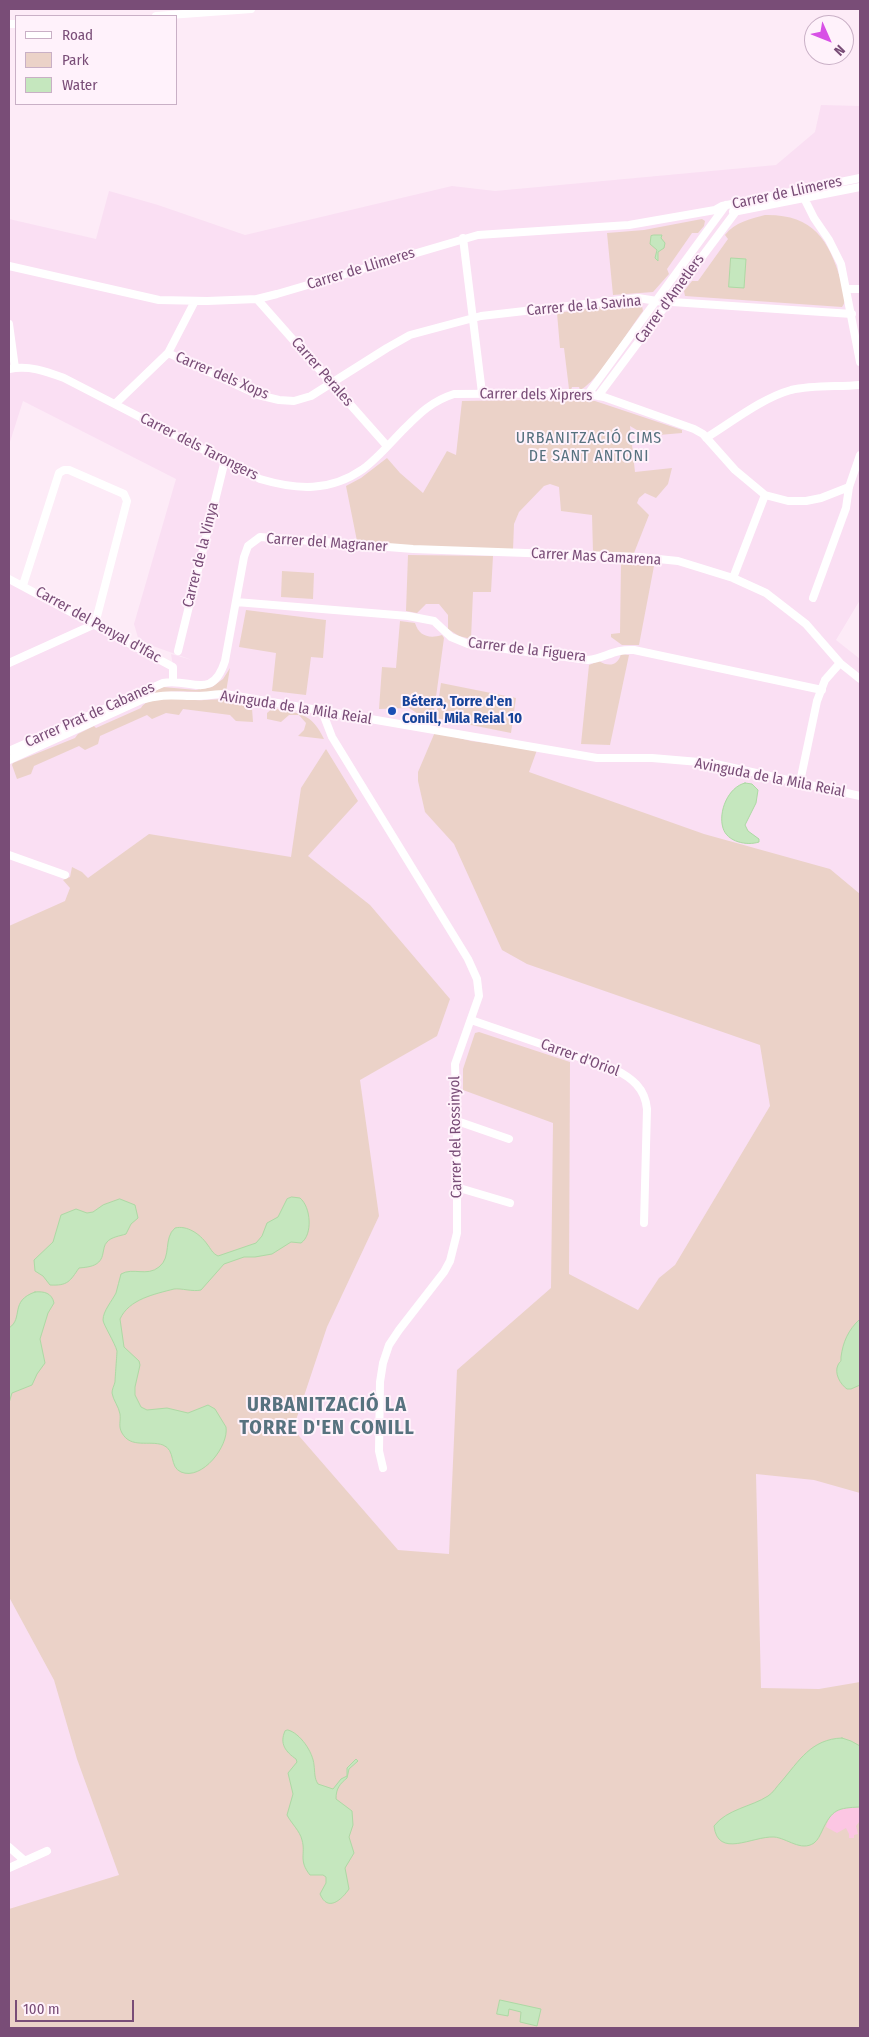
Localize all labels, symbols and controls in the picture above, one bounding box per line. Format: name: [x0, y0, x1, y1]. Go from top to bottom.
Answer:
legend: [15, 15, 178, 105]
north arrow: [804, 15, 854, 65]
text: Road: [62, 26, 93, 44]
text: N: [830, 41, 848, 59]
text: Park: [62, 51, 89, 69]
text: Water: [62, 76, 97, 94]
street label: Carrer de Llimeres: [730, 173, 844, 213]
street label: Carrer de Llimeres: [305, 244, 417, 294]
street label: Carrer d'Ametlers: [632, 251, 708, 347]
street label: Carrer de la Savina: [526, 292, 642, 320]
street label: Carrer Perales: [287, 334, 357, 410]
street label: Carrer dels Xops: [173, 348, 271, 404]
street label: Carrer dels Xiprers: [479, 385, 593, 405]
street label: Carrer dels Tarongers: [137, 409, 261, 485]
district label: URBANITZACIÓ CIMS DE SANT ANTONI: [514, 429, 664, 467]
street label: Carrer de la Vinya: [179, 501, 223, 609]
street label: Carrer del Magraner: [266, 530, 388, 556]
street label: Carrer Mas Camarena: [531, 545, 661, 569]
street label: Carrer del Penyal d'Ifac: [32, 583, 164, 667]
street label: Carrer de la Figuera: [467, 634, 587, 666]
street label: Carrer Prat de Cabanes: [22, 678, 158, 752]
street label: Avinguda de la Mila Reial: [219, 687, 373, 729]
place label: Bétera, Torre d'en Conill, Mila Reial 10: [402, 693, 522, 728]
marker: Bétera, Torre d'en Conill, Mila Reial 10: [386, 705, 398, 717]
street label: Avinguda de la Mila Reial: [693, 755, 847, 801]
street label: Carrer d'Oriol: [538, 1035, 622, 1081]
street label: Carrer del Rossinyol: [446, 1076, 466, 1198]
district label: URBANITZACIÓ LA TORRE D'EN CONILL: [237, 1393, 417, 1440]
scale bar: [18, 1990, 136, 2022]
text: 100 m: [23, 2000, 60, 2018]

